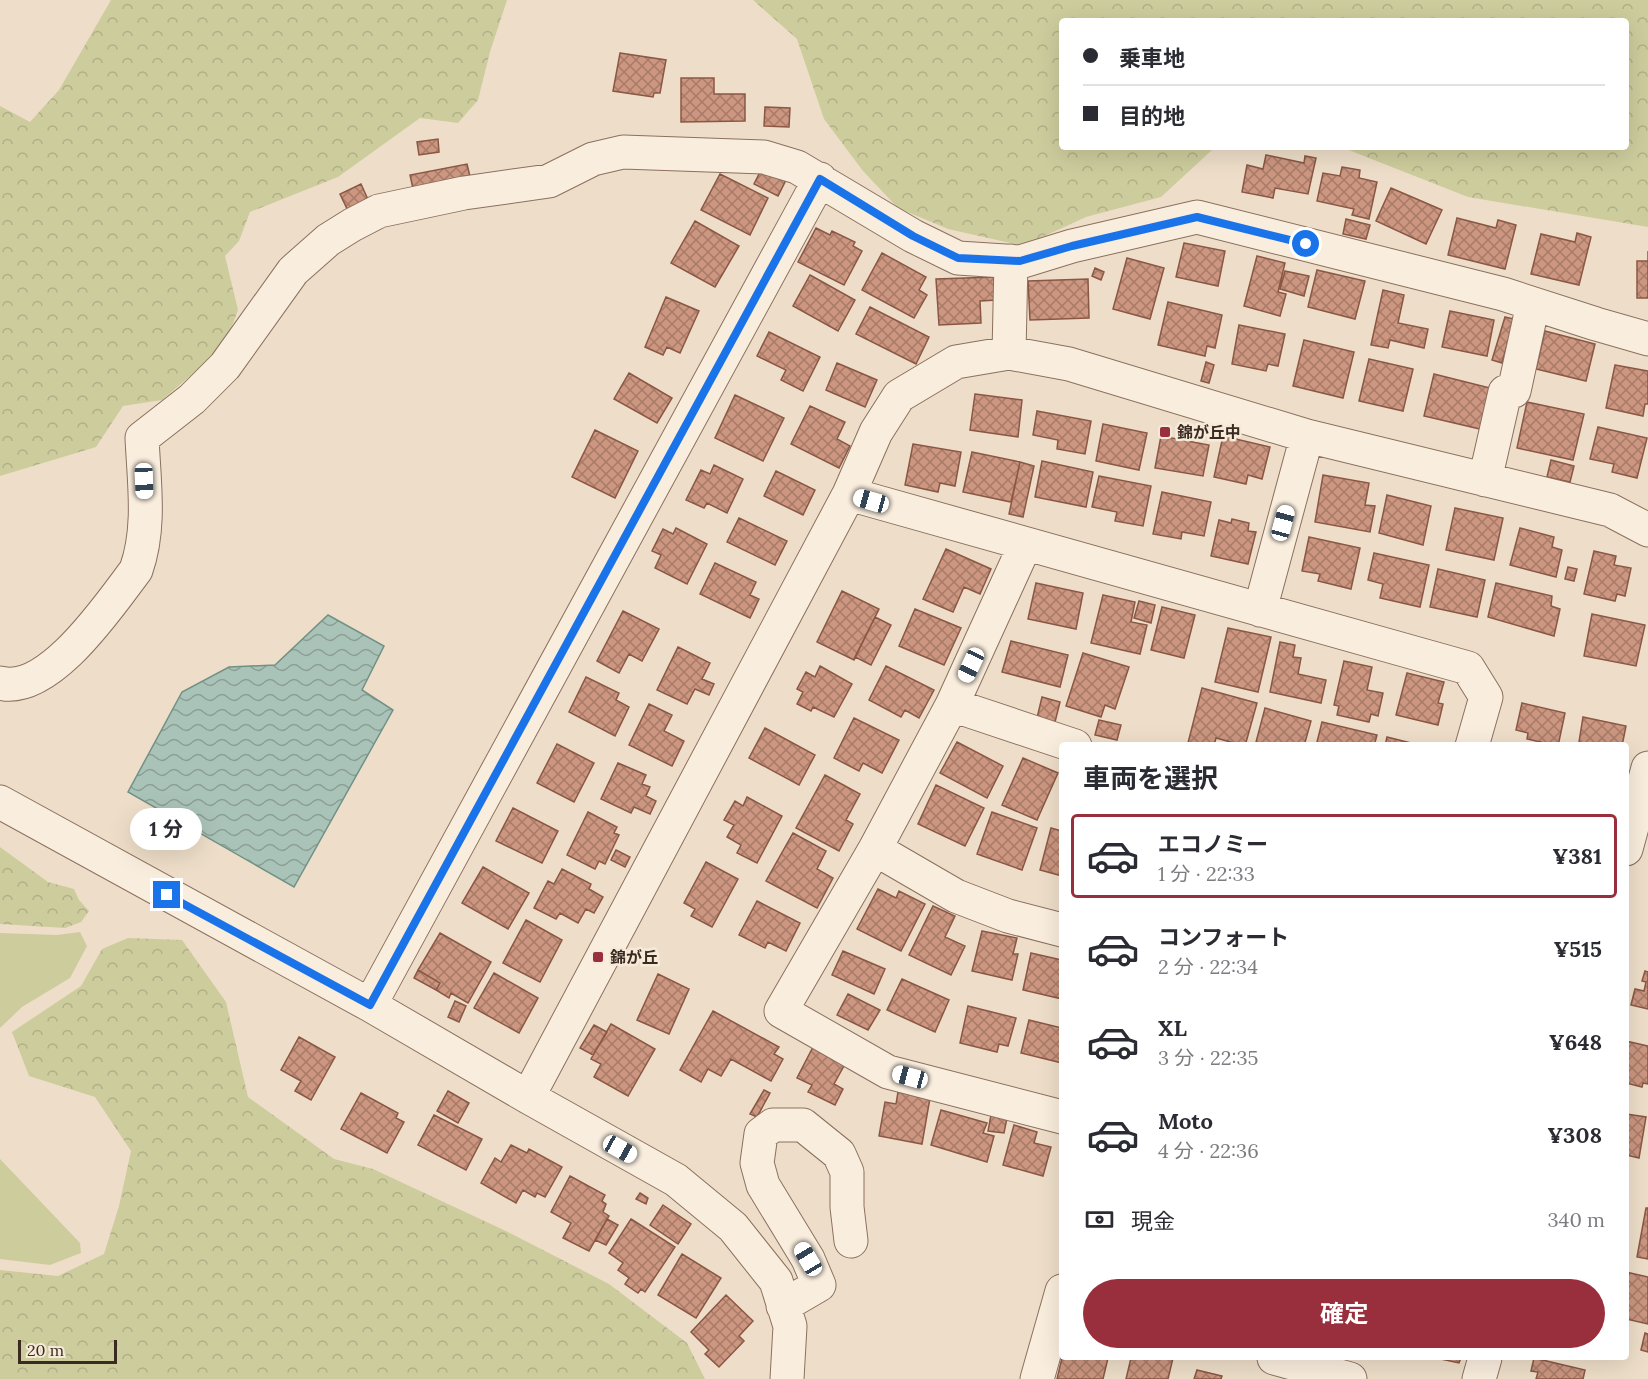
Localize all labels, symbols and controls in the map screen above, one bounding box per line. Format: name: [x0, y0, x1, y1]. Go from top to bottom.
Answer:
text: 乗車地: [1119, 44, 1185, 72]
text: 目的地: [1119, 102, 1185, 130]
route start: [1292, 230, 1319, 257]
place label: 錦が丘中: [1177, 422, 1241, 442]
marker: 錦が丘中: [1158, 425, 1172, 439]
car: [134, 463, 154, 499]
car: [851, 487, 891, 515]
car: [1270, 503, 1296, 543]
car: [955, 645, 987, 685]
text: 車両を選択: [1083, 761, 1218, 795]
callout: 1 分: [131, 808, 203, 850]
text: 1 分: [149, 816, 183, 841]
icon: car: [1086, 829, 1140, 883]
text: エコノミー: [1158, 830, 1268, 858]
text: ¥381: [1552, 842, 1602, 870]
text: 1 分 · 22:33: [1158, 861, 1255, 886]
route end: [153, 881, 180, 908]
icon: car: [1086, 922, 1140, 976]
text: コンフォート: [1158, 923, 1289, 951]
text: ¥515: [1553, 935, 1602, 963]
place label: 錦が丘: [610, 947, 658, 967]
marker: 錦が丘: [591, 950, 605, 964]
text: 2 分 · 22:34: [1158, 954, 1258, 979]
text: XL: [1158, 1014, 1187, 1042]
icon: car: [1086, 1015, 1140, 1069]
text: ¥648: [1549, 1028, 1602, 1056]
text: 3 分 · 22:35: [1158, 1045, 1258, 1070]
car: [890, 1064, 930, 1090]
text: Moto: [1158, 1107, 1213, 1135]
icon: car: [1086, 1108, 1140, 1162]
text: ¥308: [1547, 1121, 1602, 1149]
car: [600, 1132, 640, 1166]
text: 4 分 · 22:36: [1158, 1138, 1259, 1163]
icon: cash: [1083, 1203, 1116, 1236]
text: 現金: [1131, 1207, 1175, 1235]
text: 340 m: [1547, 1207, 1605, 1232]
car: [791, 1239, 825, 1279]
button: 確定: [1083, 1279, 1605, 1348]
scale bar: [18, 1337, 117, 1364]
text: 20 m: [27, 1340, 64, 1360]

